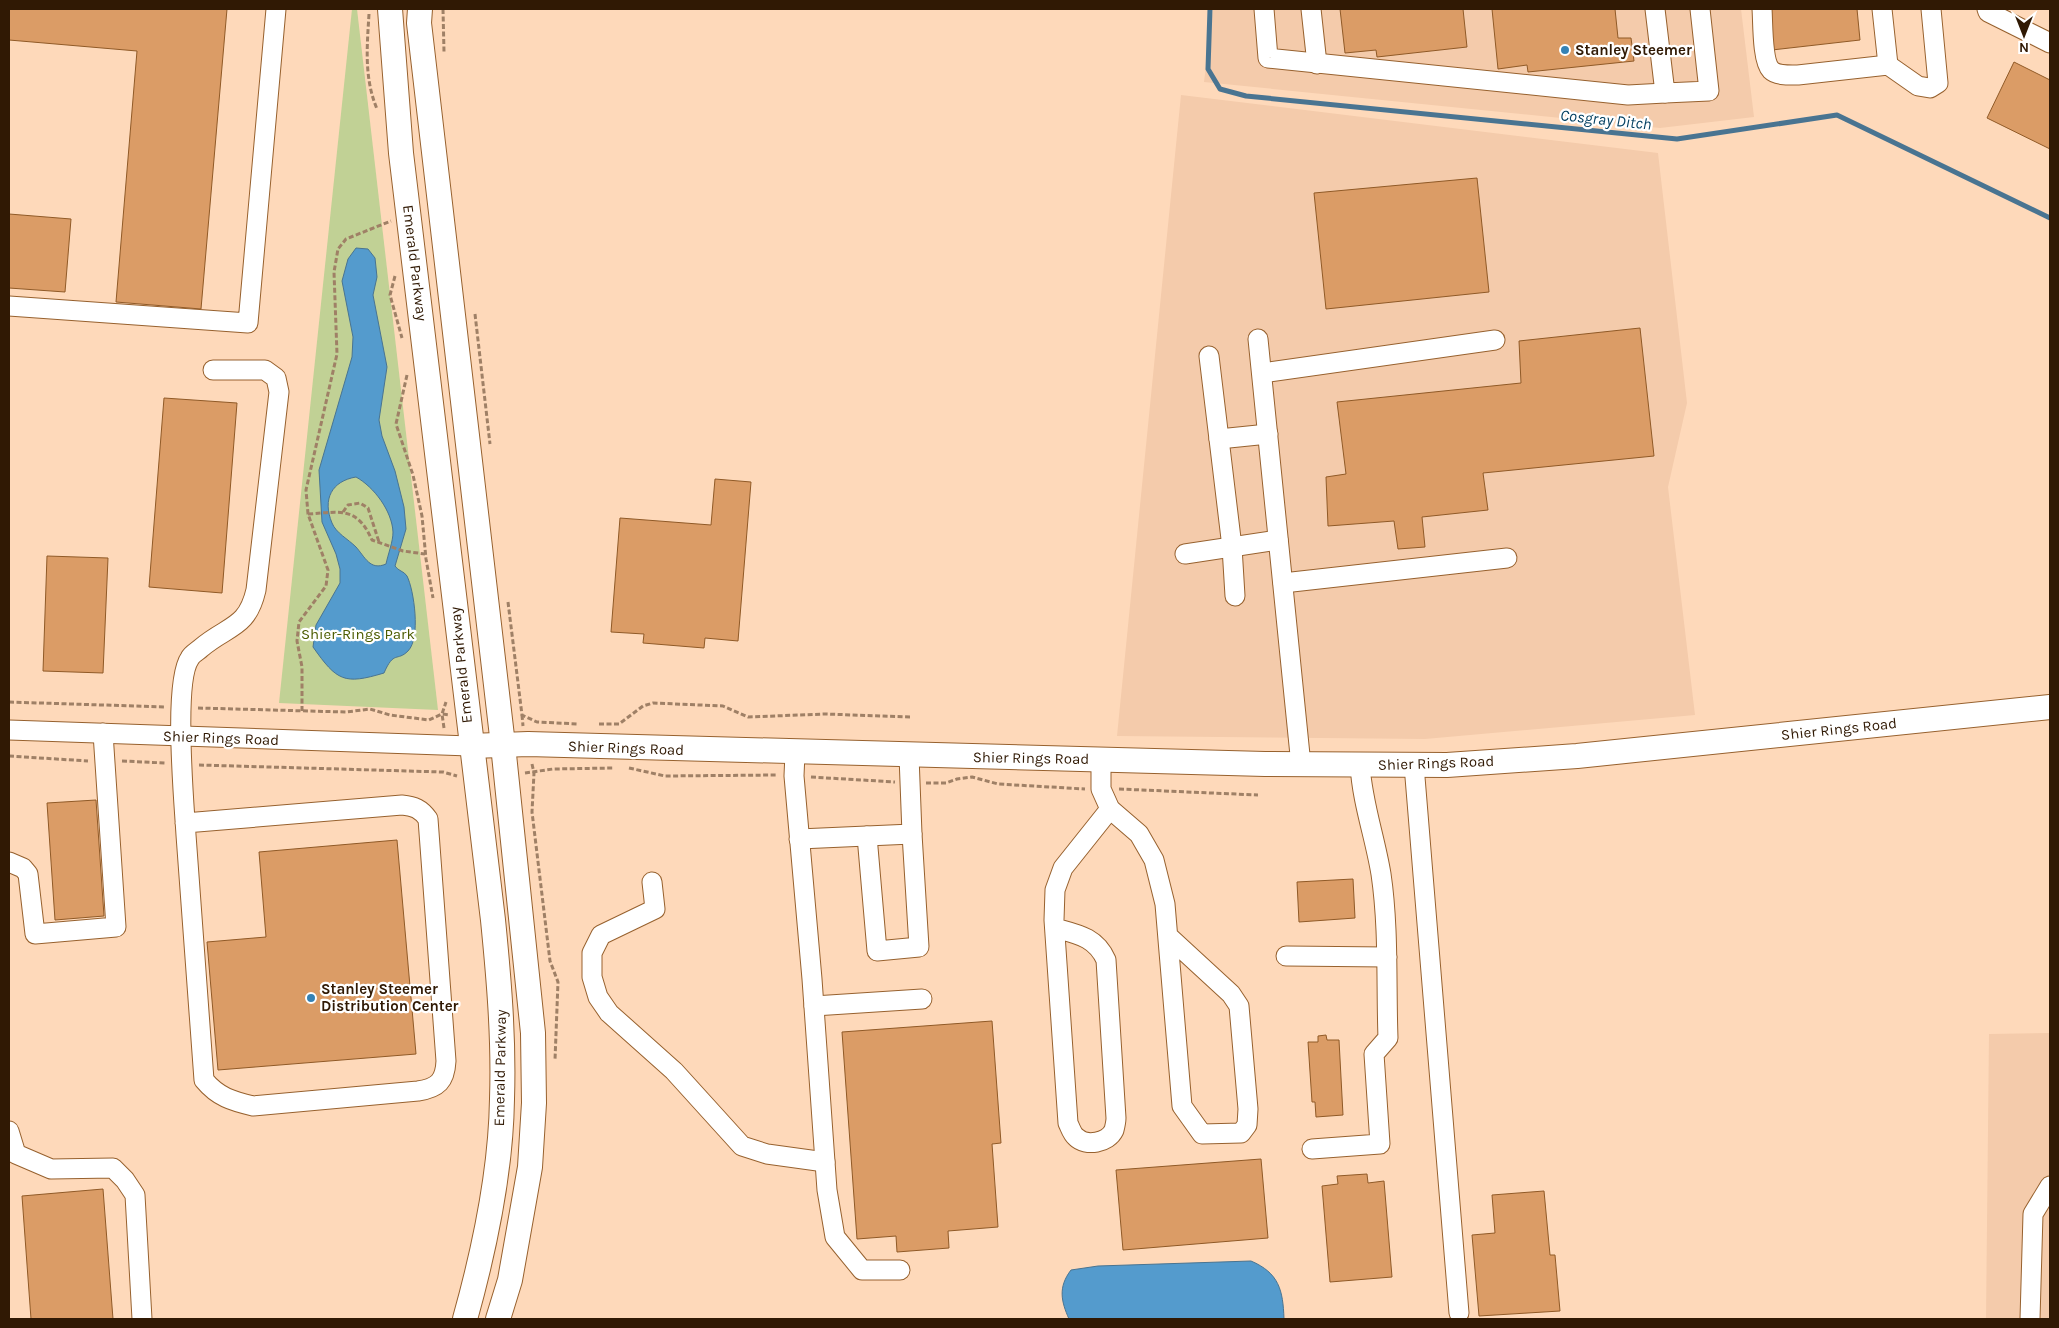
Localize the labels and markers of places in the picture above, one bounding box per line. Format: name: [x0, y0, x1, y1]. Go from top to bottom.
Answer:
place label: Stanley Steemer: [1575, 41, 1692, 59]
marker: Stanley Steemer: [1559, 44, 1571, 56]
place label: Stanley Steemer Distribution Center: [321, 980, 459, 1015]
marker: Stanley Steemer Distribution Center: [305, 992, 317, 1004]

